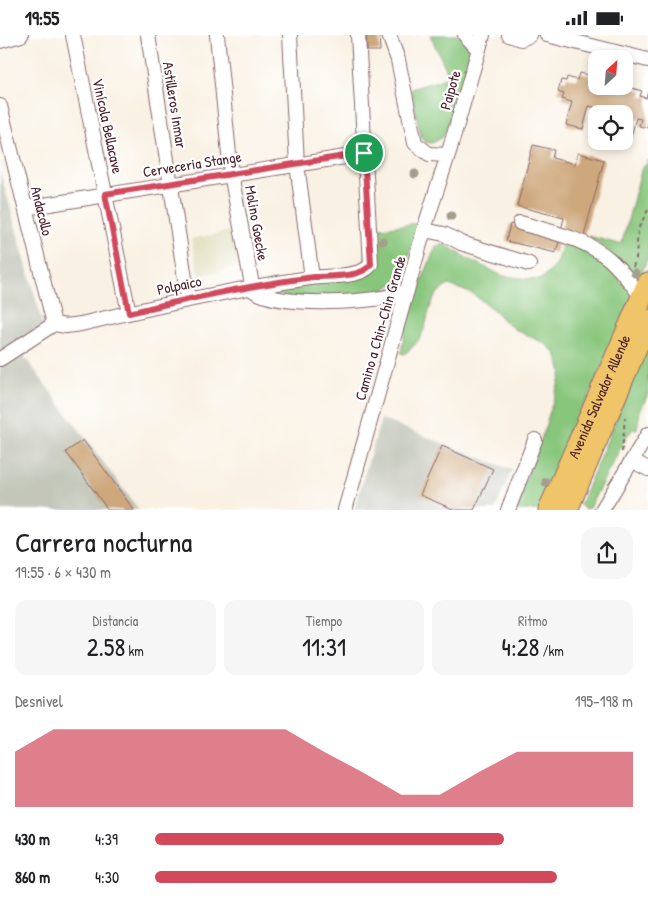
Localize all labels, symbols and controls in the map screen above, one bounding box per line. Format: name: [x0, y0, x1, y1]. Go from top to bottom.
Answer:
text: 19:55: [25, 5, 59, 31]
north arrow: [588, 50, 632, 95]
map controls: [588, 50, 633, 150]
street label: Astilleros Inmar: [158, 60, 192, 150]
street label: Paipote: [434, 68, 466, 112]
street label: Vinícola Bellacave: [88, 77, 128, 176]
button: locate: [588, 105, 633, 150]
pin: [343, 132, 385, 174]
icon: arrive: [350, 139, 378, 167]
street label: Cerveceria Stange: [141, 146, 243, 182]
street label: Andacollo: [26, 184, 58, 238]
street label: Molino Goecke: [240, 184, 274, 262]
street label: Camino a Chin-Chin Grande: [349, 253, 411, 403]
street label: Polpaico: [155, 270, 203, 300]
street label: Avenida Salvador Allende: [562, 331, 635, 461]
text: Carrera nocturna: [15, 523, 192, 561]
button: share: [581, 527, 633, 579]
text: 19:55 · 6 × 430 m: [15, 561, 111, 583]
text: Distancia: [92, 611, 138, 630]
text: Tiempo: [306, 611, 342, 630]
text: Ritmo: [518, 611, 547, 630]
text: 2.58: [87, 630, 125, 664]
text: 11:31: [302, 630, 346, 664]
text: 4:28: [502, 630, 539, 664]
text: km: [125, 641, 144, 660]
text: /km: [539, 641, 564, 660]
text: Desnivel: [15, 690, 63, 712]
text: 195–198 m: [575, 690, 633, 712]
text: 430 m: [15, 828, 50, 850]
text: 4:39: [95, 828, 118, 850]
text: 860 m: [15, 866, 50, 888]
text: 4:30: [95, 866, 119, 888]

